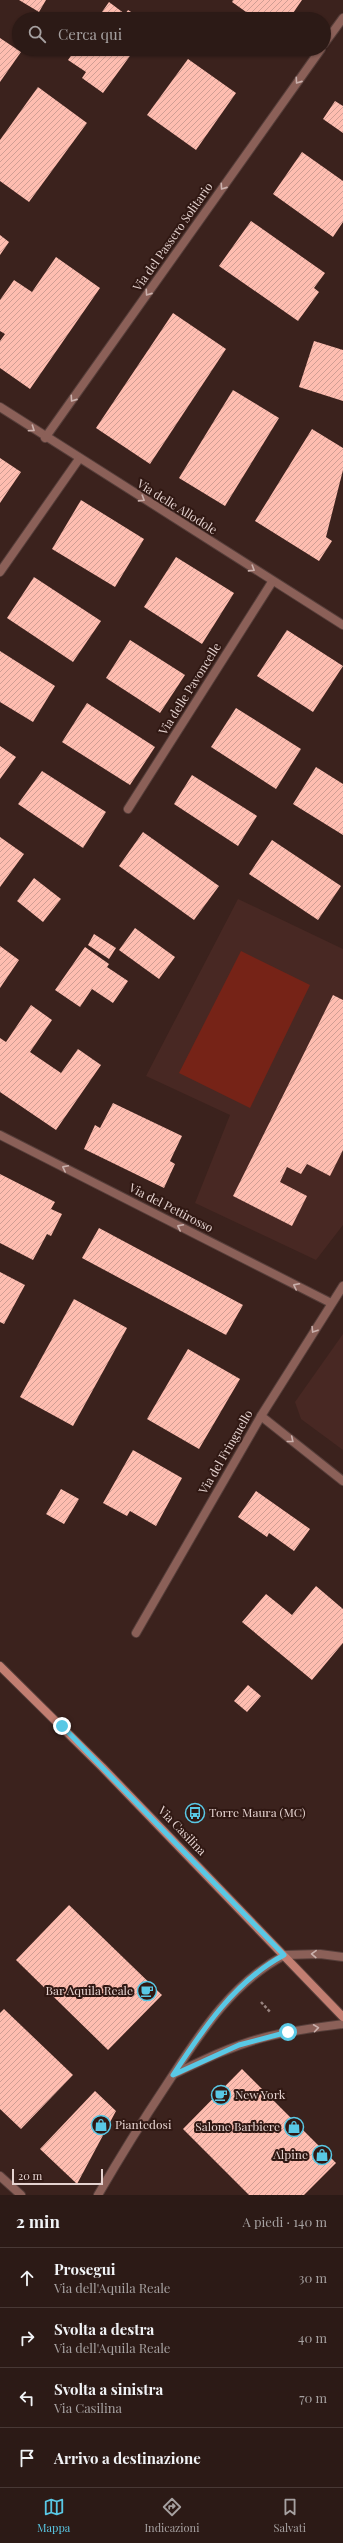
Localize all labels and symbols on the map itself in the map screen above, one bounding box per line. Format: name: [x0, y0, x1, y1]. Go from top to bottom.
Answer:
one-way arrow: [295, 77, 303, 84]
street label: Via del Passero Solitario: [128, 179, 216, 295]
one-way arrow: [220, 183, 228, 190]
one-way arrow: [145, 289, 153, 296]
one-way arrow: [70, 395, 78, 402]
one-way arrow: [28, 424, 35, 432]
street label: Via delle Allodole: [134, 475, 221, 537]
one-way arrow: [138, 494, 145, 502]
one-way arrow: [248, 564, 255, 571]
street label: Via delle Pavoncelle: [154, 640, 224, 738]
one-way arrow: [61, 1165, 69, 1173]
street label: Via del Pettirosso: [126, 1179, 217, 1235]
one-way arrow: [177, 1224, 185, 1232]
one-way arrow: [293, 1283, 301, 1290]
one-way arrow: [312, 1326, 319, 1333]
street label: Via del Fringuello: [194, 1406, 256, 1497]
one-way arrow: [287, 1435, 294, 1442]
route end: [53, 1717, 71, 1735]
street label: Via Casilina: [154, 1801, 210, 1858]
bus stop icon: Torre Maura (MC): [184, 1802, 206, 1824]
place label: Torre Maura (MC): [209, 1804, 306, 1820]
one-way arrow: [311, 1950, 317, 1958]
cafe icon: Bar Aquila Reale: [136, 1980, 158, 2002]
place label: Bar Aquila Reale: [46, 1982, 133, 1998]
route start: [279, 2023, 297, 2041]
one-way arrow: [313, 2024, 319, 2033]
cafe icon: New York: [210, 2084, 232, 2106]
place label: New York: [235, 2086, 286, 2102]
shop icon: Piantedosi: [90, 2114, 112, 2136]
place label: Piantedosi: [115, 2116, 172, 2132]
shop icon: Salone Barbiere: [283, 2116, 305, 2138]
place label: Salone Barbiere: [195, 2118, 280, 2134]
shop icon: Alpine: [311, 2144, 333, 2166]
place label: Alpine: [272, 2146, 308, 2162]
scale bar: [12, 2167, 103, 2186]

